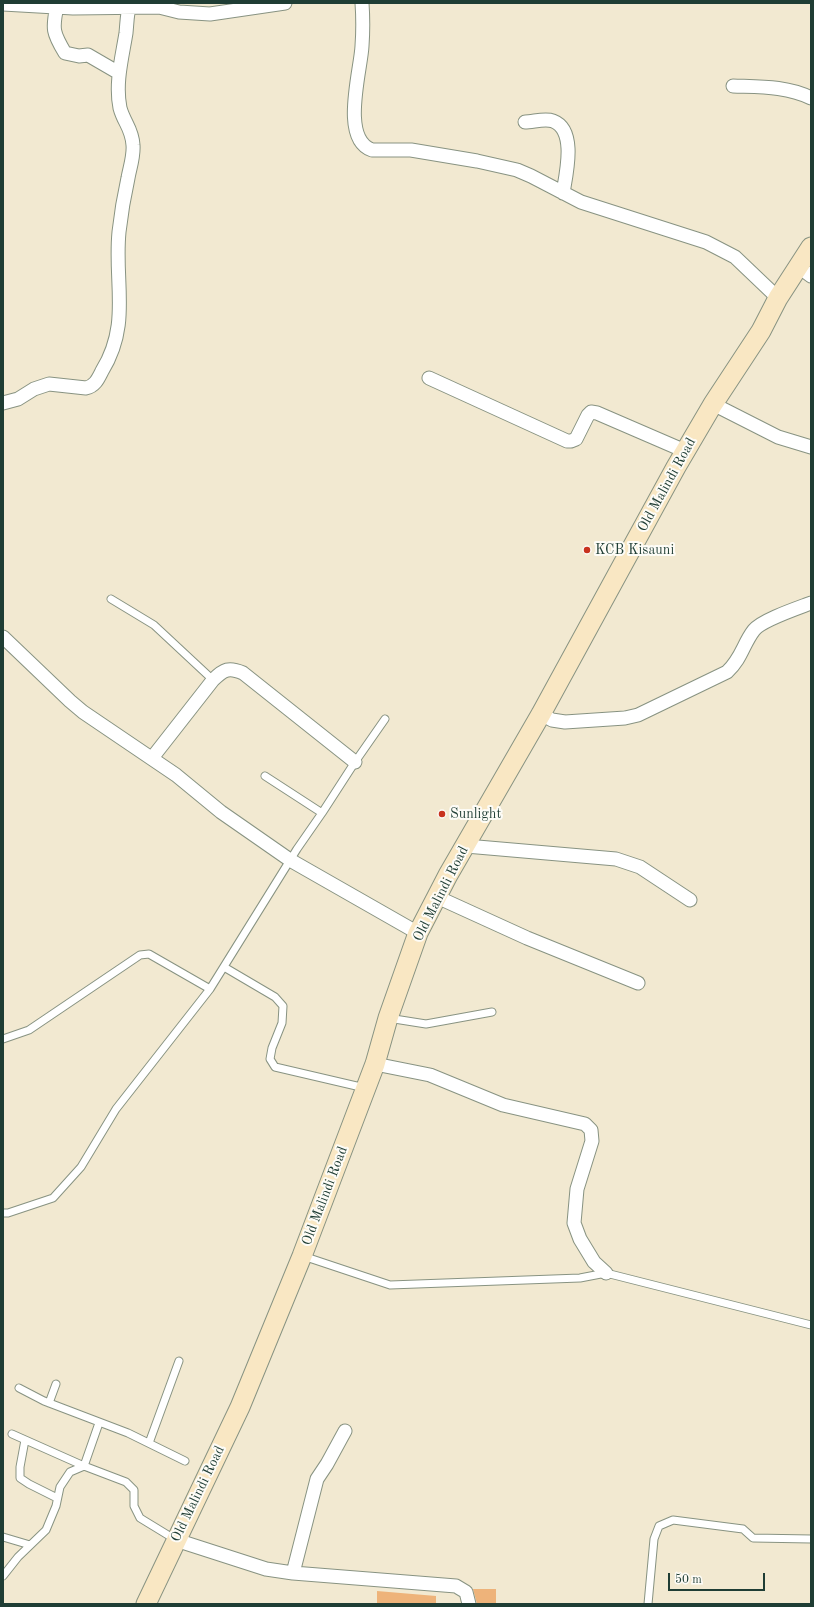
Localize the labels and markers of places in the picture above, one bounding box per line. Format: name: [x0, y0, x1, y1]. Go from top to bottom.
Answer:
place label: KCB Kisauni: [595, 542, 674, 558]
marker: KCB Kisauni: [582, 545, 592, 555]
place label: Sunlight: [450, 806, 501, 822]
marker: Sunlight: [437, 809, 447, 819]

